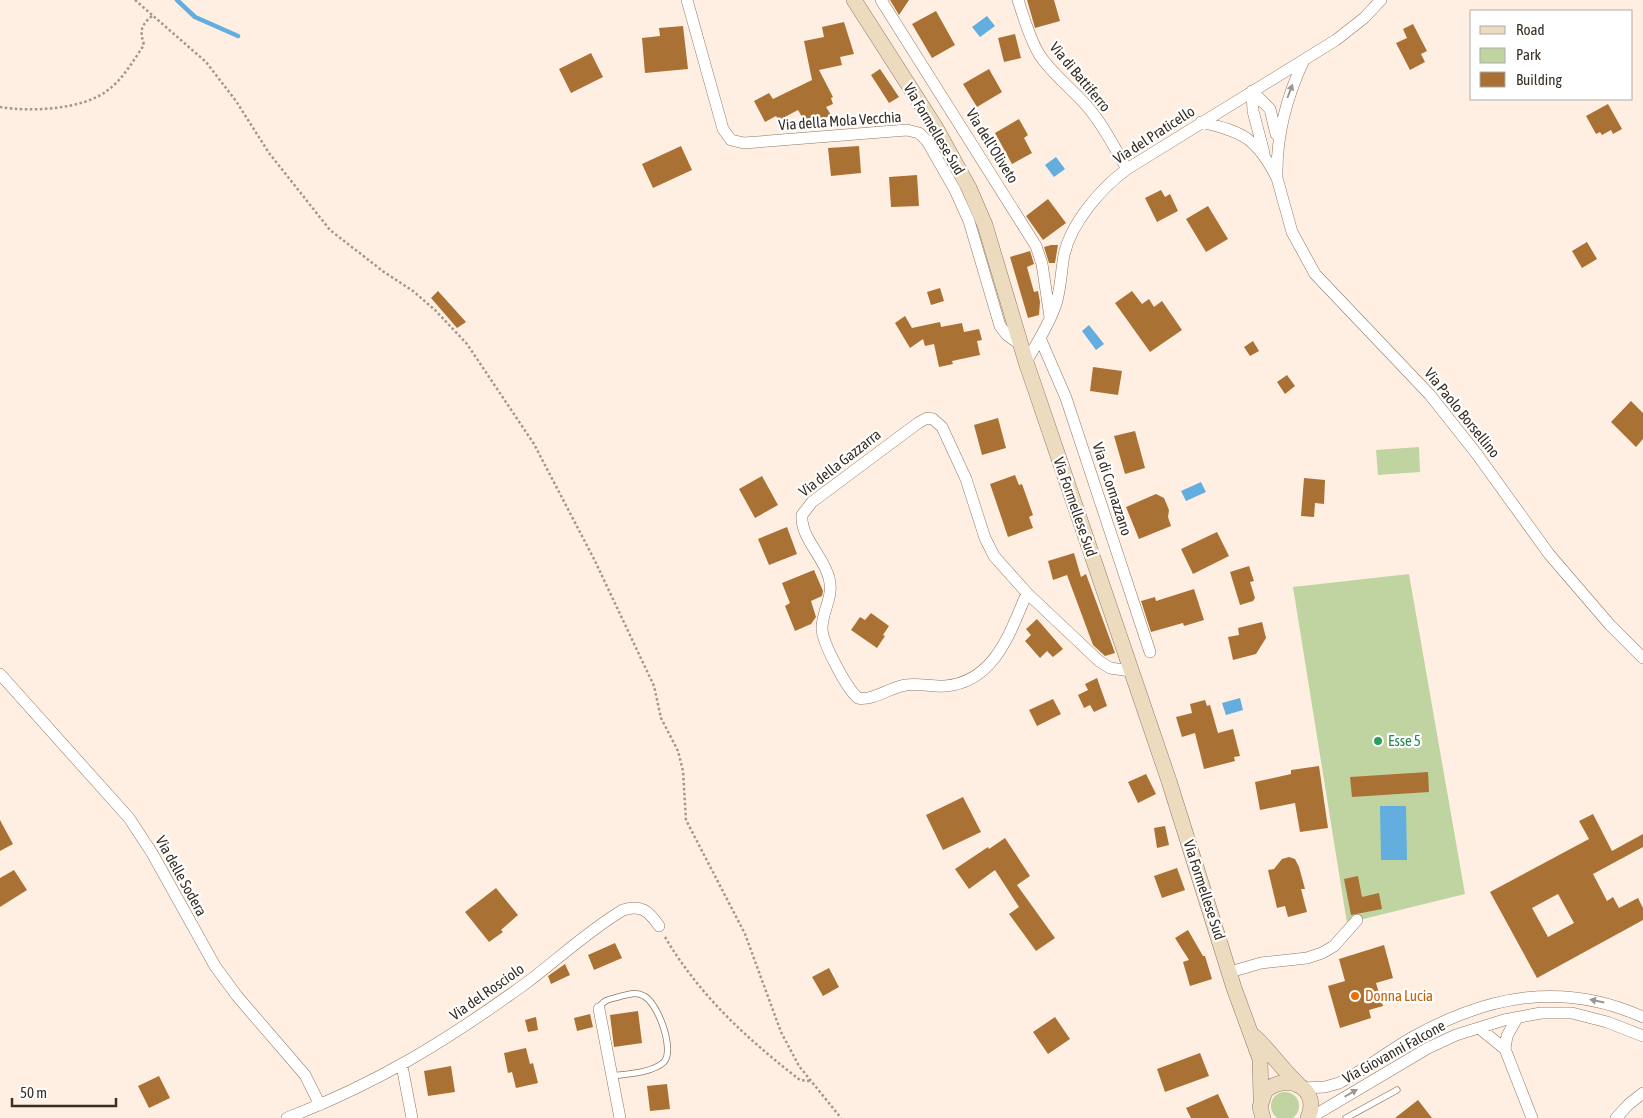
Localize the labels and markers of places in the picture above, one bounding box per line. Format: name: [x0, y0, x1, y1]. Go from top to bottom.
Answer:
place label: Esse 5: [1388, 732, 1421, 749]
marker: Esse 5: [1372, 735, 1384, 747]
place label: Donna Lucia: [1365, 987, 1433, 1004]
marker: Donna Lucia: [1349, 990, 1361, 1002]

